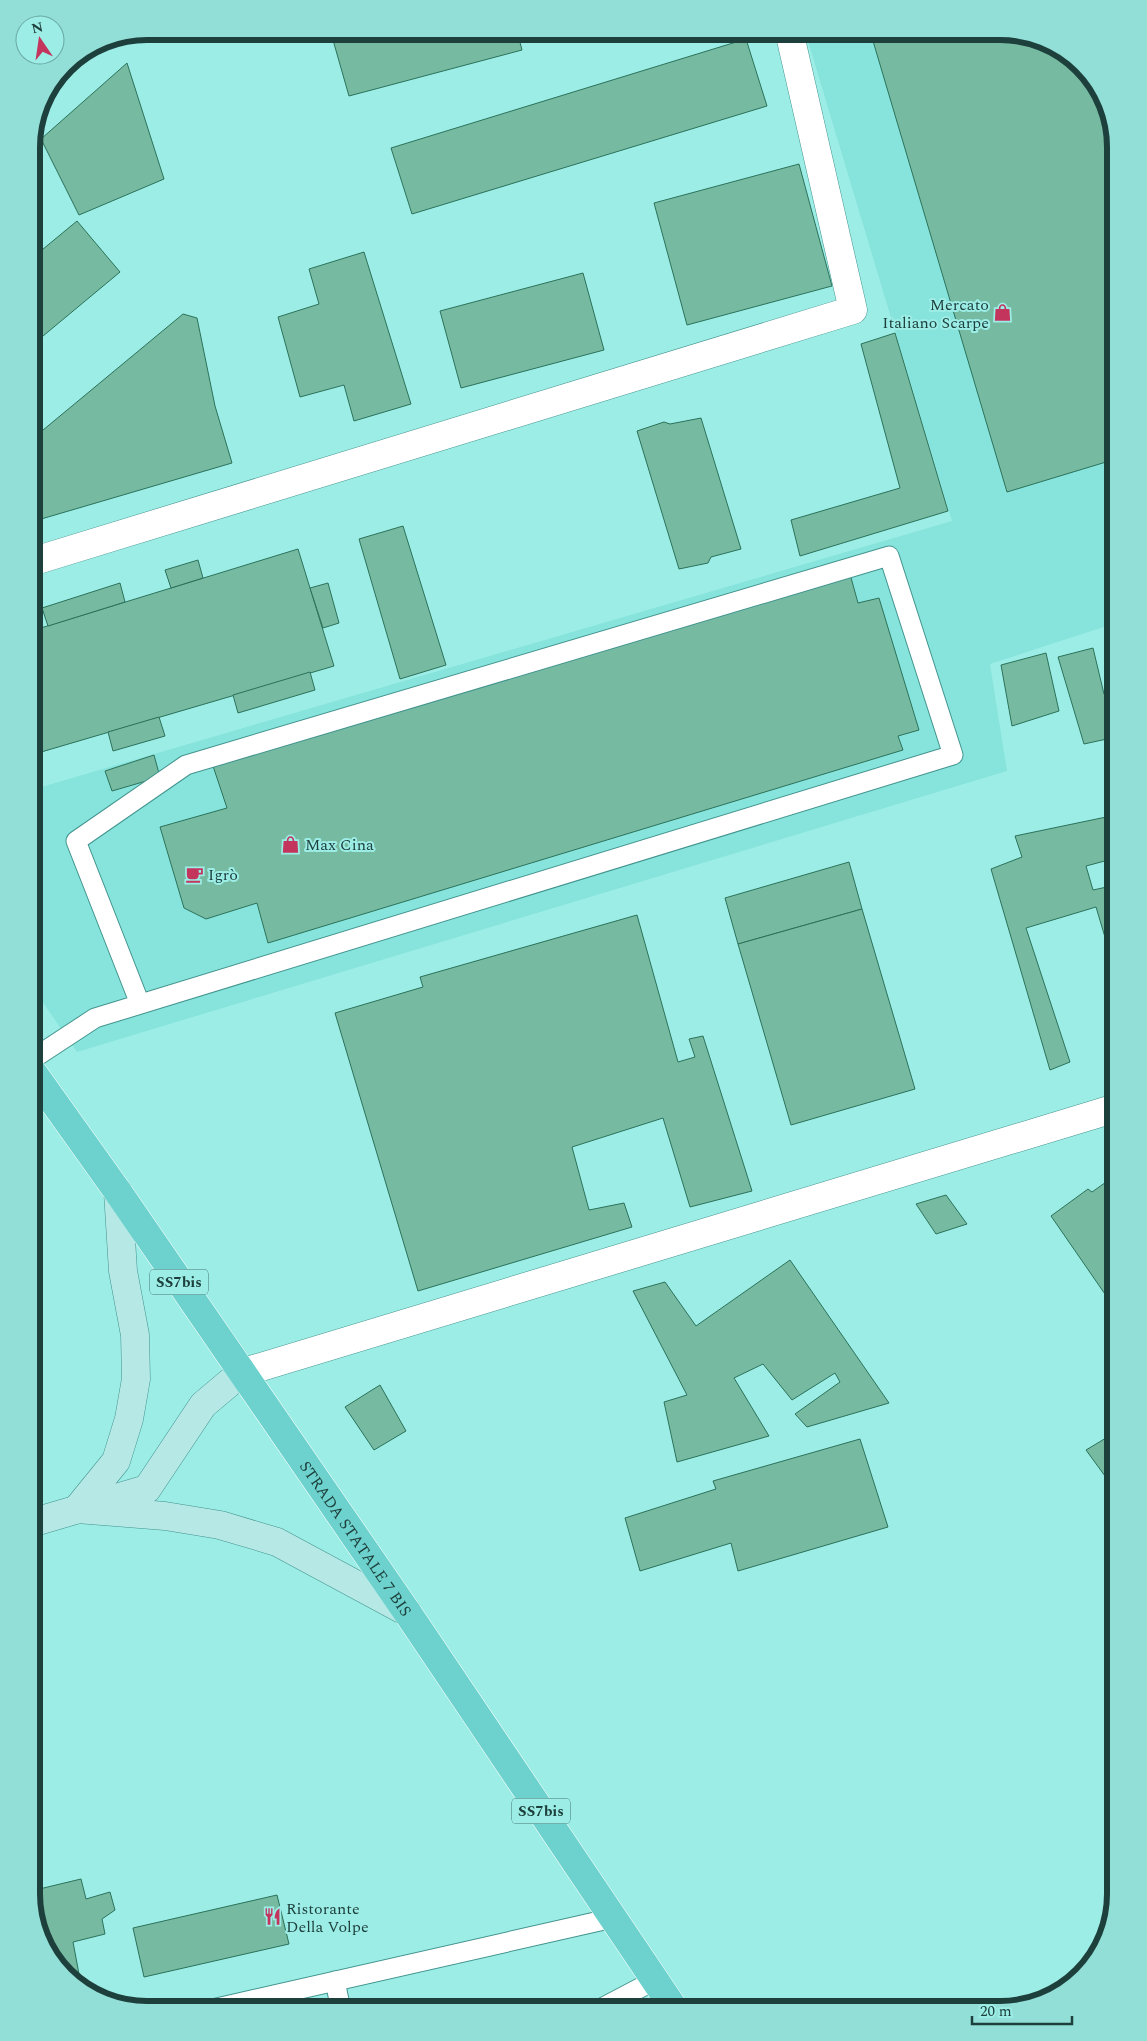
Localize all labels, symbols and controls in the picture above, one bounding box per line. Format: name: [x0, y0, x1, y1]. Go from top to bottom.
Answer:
north arrow: [15, 15, 65, 65]
text: N: [29, 16, 45, 39]
place label: Mercato Italiano Scarpe: [882, 293, 989, 335]
shop icon: Mercato Italiano Scarpe: [993, 303, 1013, 323]
place label: Max Cina: [305, 833, 374, 857]
shop icon: Max Cina: [281, 834, 301, 854]
place label: Igrò: [208, 863, 238, 887]
cafe icon: Igrò: [184, 864, 204, 884]
road number: SS7bis: [150, 1270, 208, 1294]
street label: STRADA STATALE 7 BIS: [293, 1456, 417, 1621]
road number: SS7bis: [512, 1798, 570, 1824]
place label: Ristorante Della Volpe: [286, 1897, 369, 1939]
restaurant icon: Ristorante Della Volpe: [262, 1907, 282, 1927]
scale bar: [972, 1994, 1072, 2026]
text: 20 m: [980, 2000, 1012, 2023]

